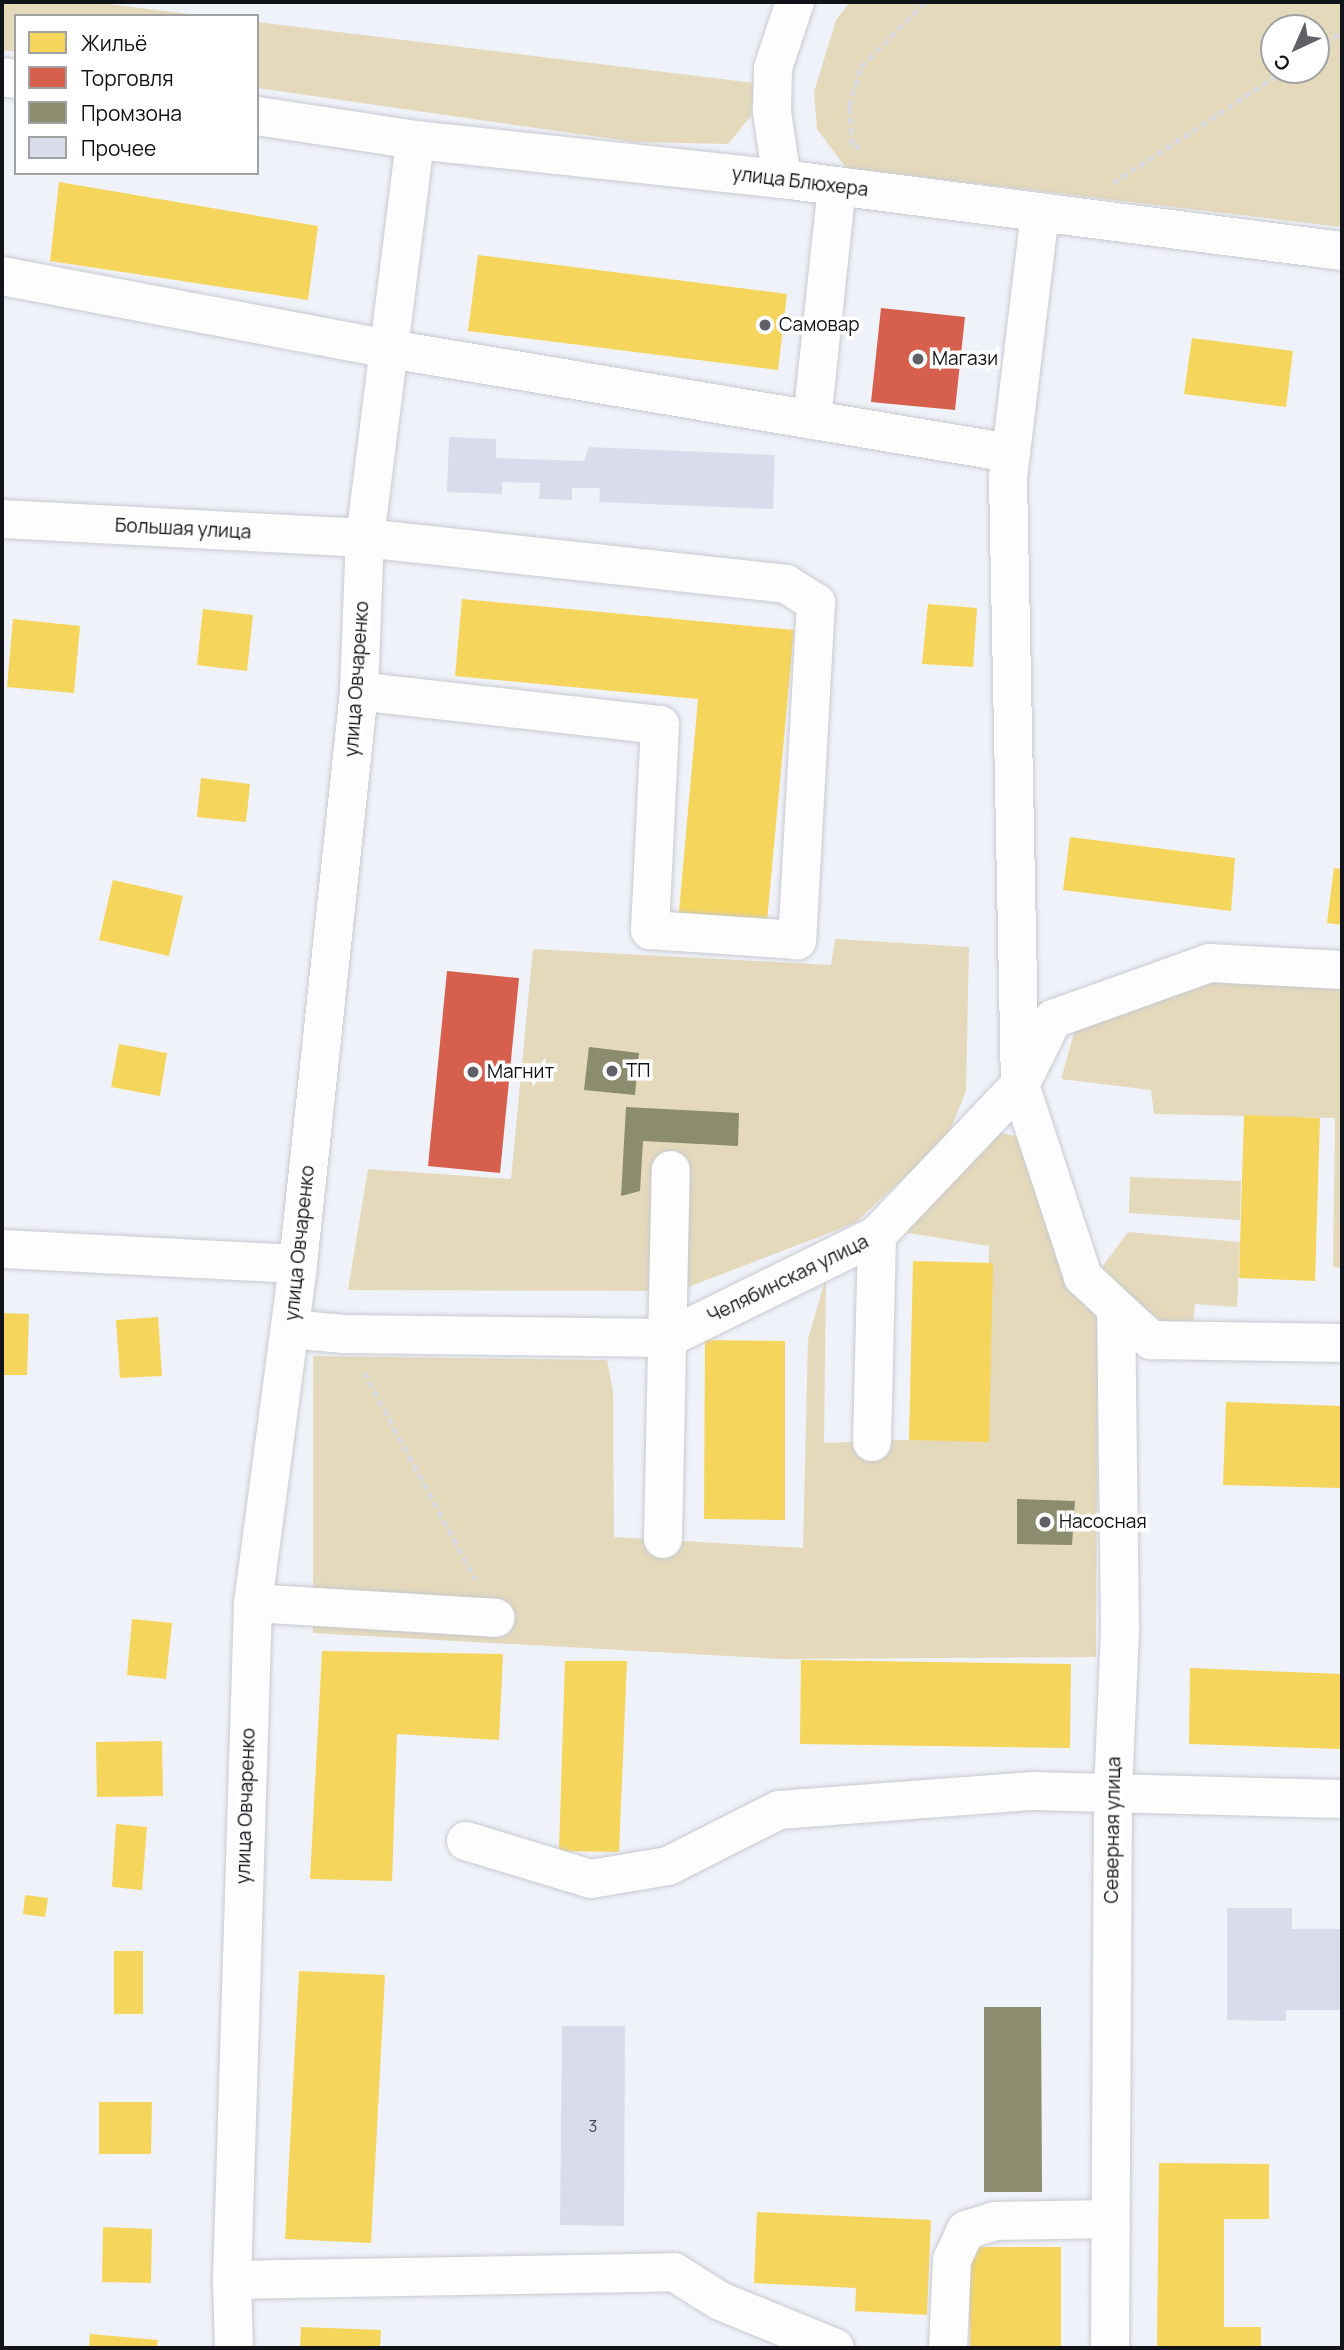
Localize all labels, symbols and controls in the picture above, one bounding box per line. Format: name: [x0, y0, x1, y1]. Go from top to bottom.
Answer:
legend: [14, 14, 259, 175]
north arrow: [1260, 14, 1330, 84]
text: Жильё: [81, 29, 147, 57]
text: С: [1268, 48, 1296, 77]
text: Торговля: [81, 64, 174, 92]
text: Промзона: [81, 99, 182, 127]
text: Прочее: [81, 134, 156, 162]
street label: улица Блюхера: [730, 162, 870, 202]
place label: Самовар: [779, 314, 860, 336]
marker: Самовар: [757, 317, 773, 333]
place label: Магази: [932, 348, 998, 370]
marker: Магази: [910, 351, 926, 367]
street label: Большая улица: [114, 514, 252, 544]
street label: улица Овчаренко: [340, 600, 374, 758]
place label: ТП: [626, 1060, 650, 1082]
place label: Магнит: [487, 1061, 554, 1083]
marker: ТП: [604, 1063, 620, 1079]
marker: Магнит: [465, 1064, 481, 1080]
street label: улица Овчаренко: [280, 1164, 320, 1322]
street label: Челябинская улица: [704, 1230, 872, 1328]
place label: Насосная: [1059, 1511, 1147, 1533]
marker: Насосная: [1037, 1514, 1053, 1530]
street label: улица Овчаренко: [232, 1727, 260, 1885]
street label: Северная улица: [1100, 1756, 1126, 1904]
house number: 3: [589, 2116, 597, 2136]

